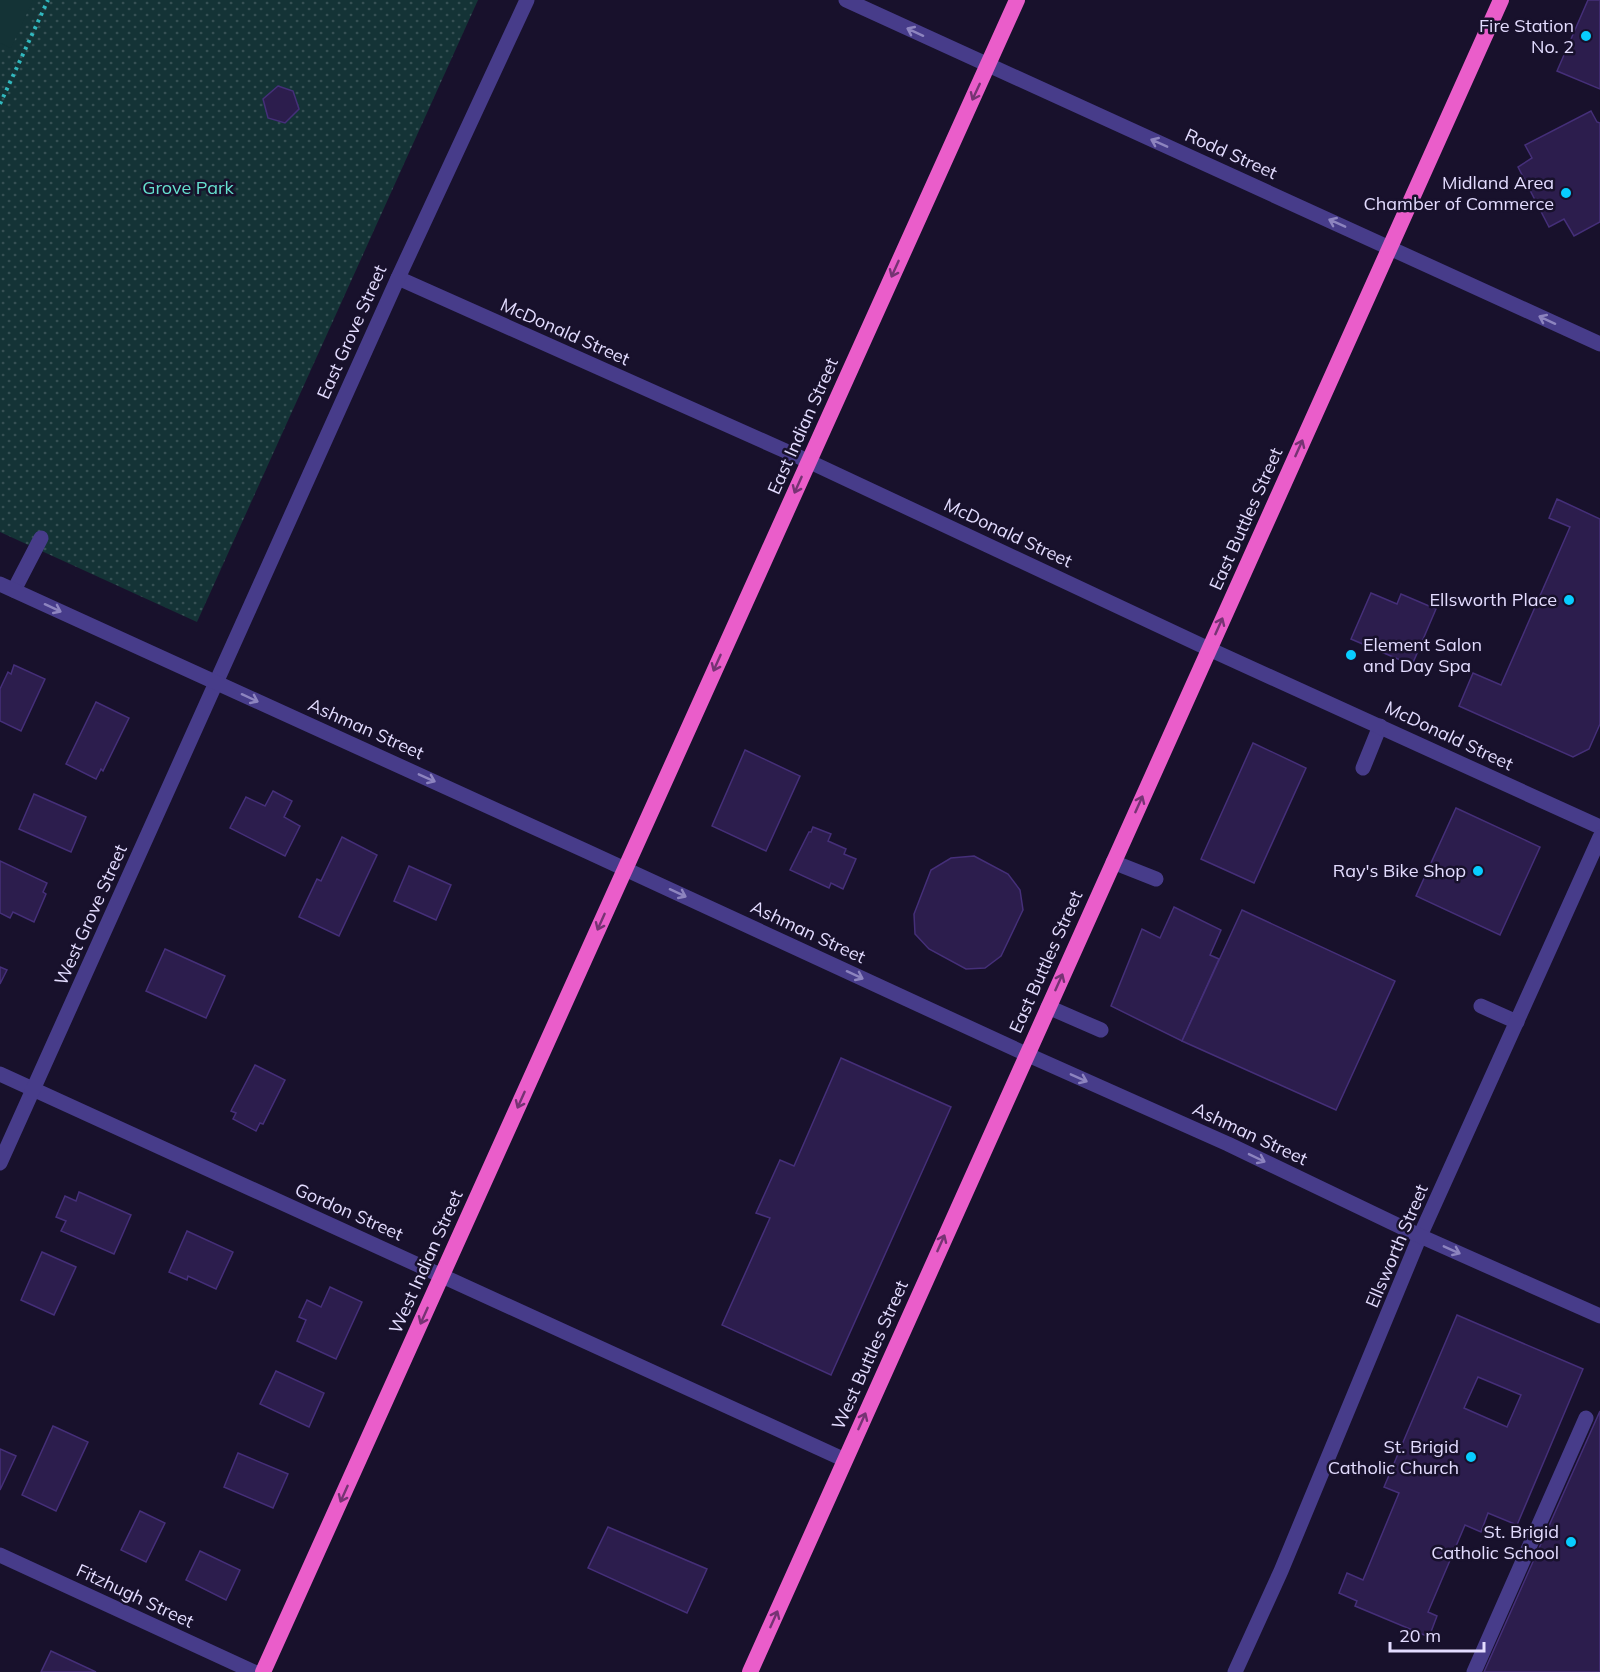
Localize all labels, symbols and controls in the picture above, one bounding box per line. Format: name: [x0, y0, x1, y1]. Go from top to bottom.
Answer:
place label: Fire Station No. 2: [1479, 14, 1574, 58]
one-way arrow: [907, 26, 925, 37]
marker: Fire Station No. 2: [1579, 29, 1593, 43]
one-way arrow: [969, 82, 981, 100]
street label: Rodd Street: [1181, 123, 1281, 184]
one-way arrow: [1150, 136, 1168, 147]
place label: Midland Area Chamber of Commerce: [1363, 171, 1554, 215]
park label: Grove Park: [142, 176, 234, 199]
marker: Midland Area Chamber of Commerce: [1559, 186, 1573, 200]
one-way arrow: [1328, 217, 1346, 228]
one-way arrow: [889, 260, 900, 278]
street label: East Grove Street: [312, 261, 391, 402]
street label: McDonald Street: [497, 293, 633, 370]
one-way arrow: [1538, 314, 1556, 325]
street label: East Indian Street: [762, 354, 843, 498]
one-way arrow: [1294, 440, 1305, 458]
street label: East Buttles Street: [1204, 444, 1287, 594]
one-way arrow: [791, 476, 803, 494]
street label: McDonald Street: [940, 493, 1076, 572]
place label: Ellsworth Place: [1429, 588, 1557, 611]
marker: Ellsworth Place: [1562, 593, 1576, 607]
one-way arrow: [44, 602, 62, 614]
one-way arrow: [1214, 617, 1225, 636]
place label: Element Salon and Day Spa: [1363, 633, 1482, 677]
marker: Element Salon and Day Spa: [1344, 648, 1358, 662]
one-way arrow: [711, 653, 723, 671]
one-way arrow: [240, 692, 258, 704]
street label: Ashman Street: [305, 693, 428, 764]
street label: McDonald Street: [1381, 696, 1517, 775]
one-way arrow: [418, 773, 436, 785]
one-way arrow: [1134, 795, 1145, 813]
street label: West Grove Street: [49, 841, 132, 989]
place label: Ray's Bike Shop: [1333, 859, 1466, 882]
marker: Ray's Bike Shop: [1471, 864, 1485, 878]
one-way arrow: [668, 887, 686, 899]
street label: East Buttles Street: [1004, 887, 1087, 1037]
street label: Ashman Street: [747, 895, 869, 968]
one-way arrow: [594, 913, 605, 931]
one-way arrow: [845, 969, 863, 981]
one-way arrow: [1054, 973, 1065, 991]
one-way arrow: [1070, 1073, 1088, 1084]
one-way arrow: [514, 1090, 526, 1108]
street label: Ashman Street: [1189, 1097, 1311, 1170]
one-way arrow: [1248, 1153, 1266, 1164]
street label: Gordon Street: [292, 1177, 407, 1246]
street label: Ellsworth Street: [1360, 1181, 1433, 1311]
street label: West Indian Street: [384, 1186, 468, 1337]
one-way arrow: [936, 1235, 948, 1253]
one-way arrow: [1443, 1245, 1461, 1257]
street label: West Buttles Street: [826, 1277, 913, 1433]
one-way arrow: [417, 1307, 428, 1325]
one-way arrow: [856, 1413, 868, 1431]
place label: St. Brigid Catholic Church: [1328, 1435, 1459, 1479]
marker: St. Brigid Catholic Church: [1464, 1450, 1478, 1464]
one-way arrow: [337, 1484, 349, 1502]
place label: St. Brigid Catholic School: [1431, 1520, 1559, 1564]
marker: St. Brigid Catholic School: [1564, 1535, 1578, 1549]
street label: Fitzhugh Street: [73, 1558, 198, 1633]
one-way arrow: [768, 1610, 780, 1628]
scale bar: [1390, 1615, 1484, 1653]
text: 20 m: [1399, 1624, 1441, 1647]

